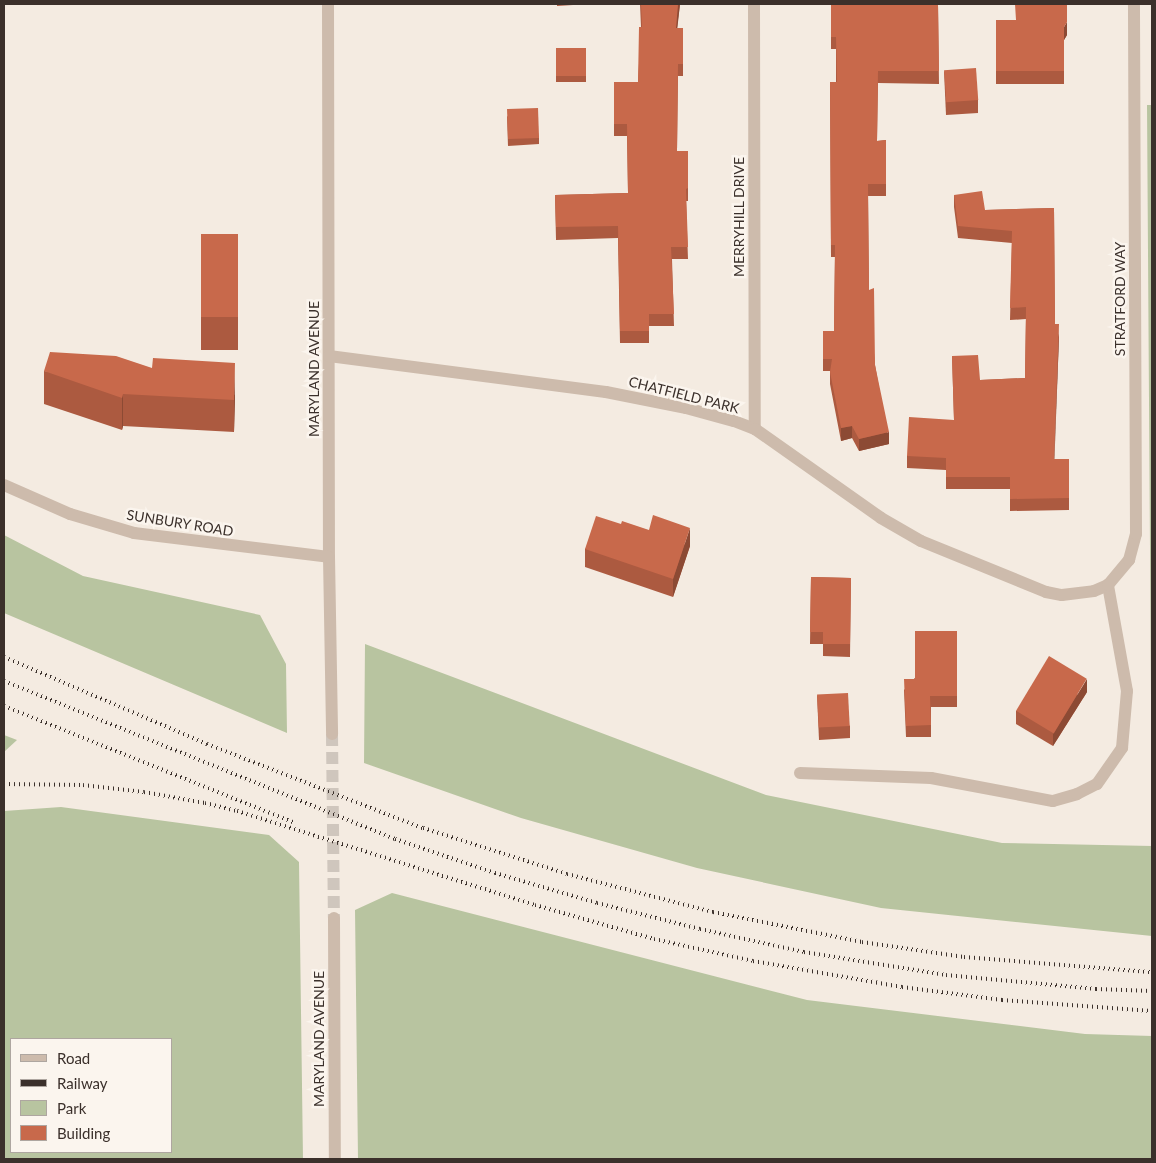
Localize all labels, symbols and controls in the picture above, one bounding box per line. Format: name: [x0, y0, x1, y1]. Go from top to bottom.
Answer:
street label: MERRYHILL DRIVE: [731, 157, 747, 277]
street label: STRATFORD WAY: [1112, 242, 1128, 356]
street label: MARYLAND AVENUE: [306, 301, 322, 437]
street label: CHATFIELD PARK: [627, 373, 741, 417]
street label: SUNBURY ROAD: [125, 506, 235, 540]
street label: MARYLAND AVENUE: [311, 971, 327, 1107]
legend: [10, 1038, 172, 1153]
text: Road: [57, 1049, 90, 1067]
text: Railway: [57, 1074, 108, 1092]
text: Park: [57, 1099, 86, 1117]
text: Building: [57, 1124, 110, 1142]

